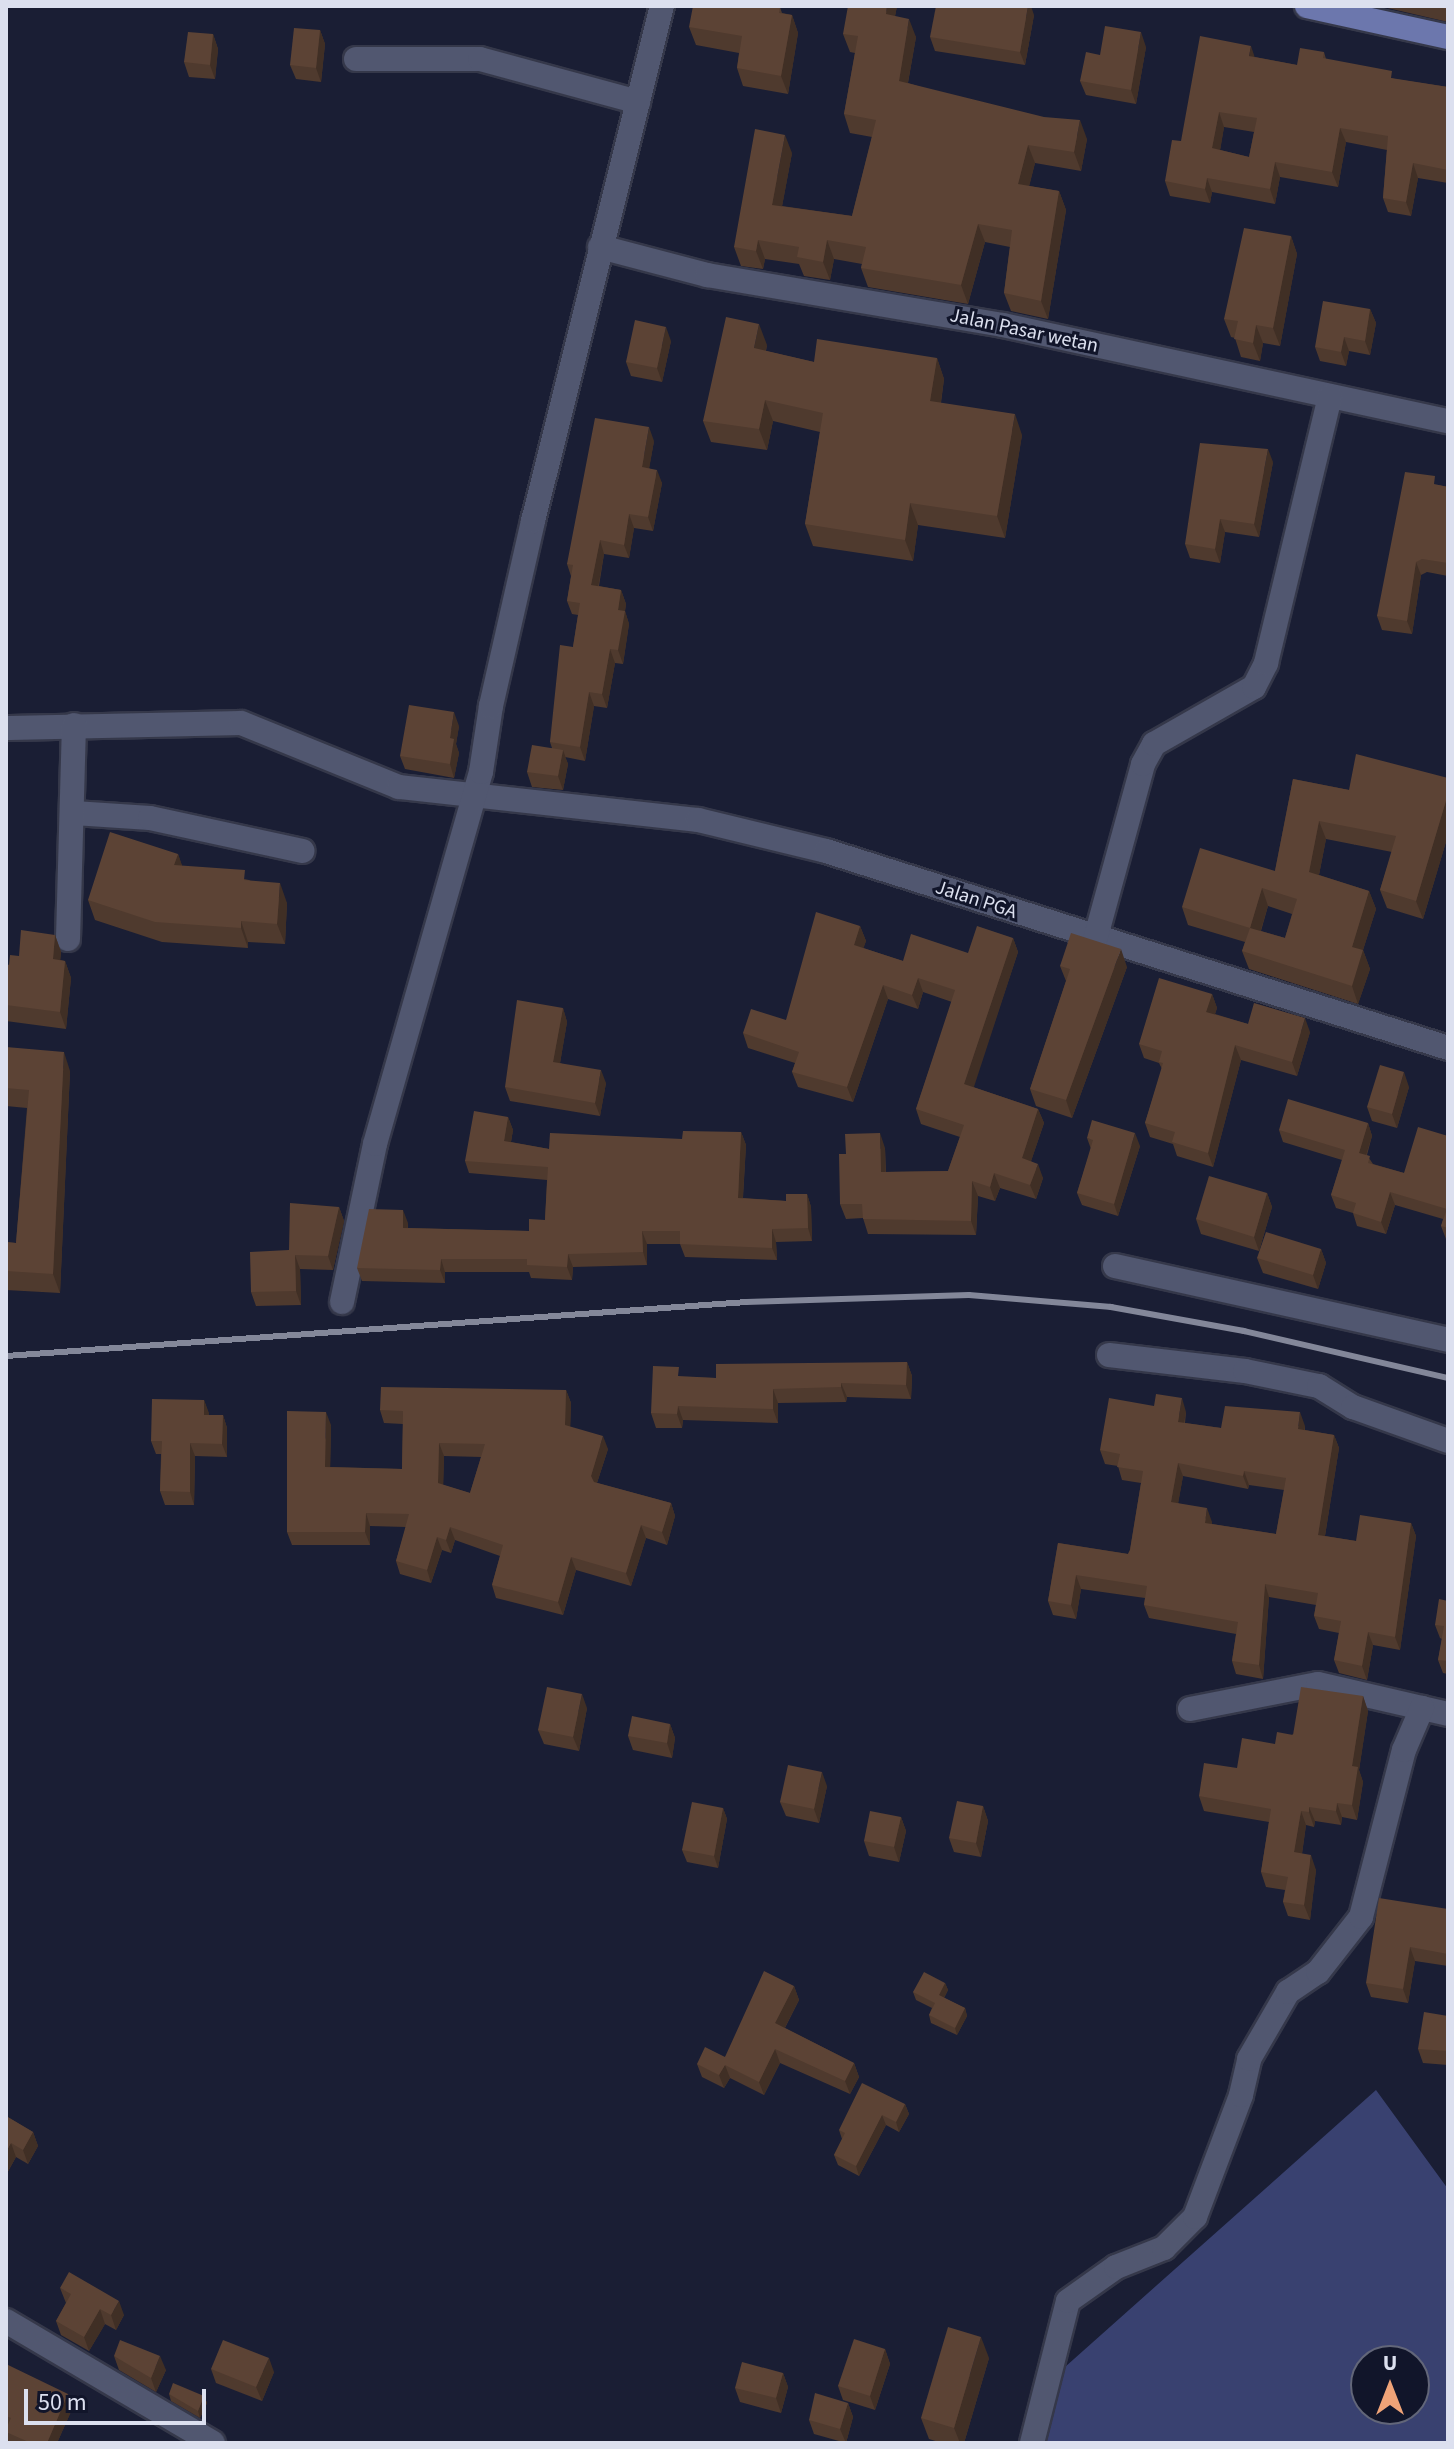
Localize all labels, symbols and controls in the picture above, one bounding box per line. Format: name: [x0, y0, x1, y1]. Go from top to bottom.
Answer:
street label: Jalan Pasar wetan: [948, 304, 1100, 358]
street label: Jalan PGA: [932, 876, 1020, 924]
north arrow: [1350, 2345, 1430, 2425]
text: U: [1383, 2347, 1397, 2379]
scale bar: [28, 2373, 210, 2423]
text: 50 m: [38, 2385, 87, 2420]

